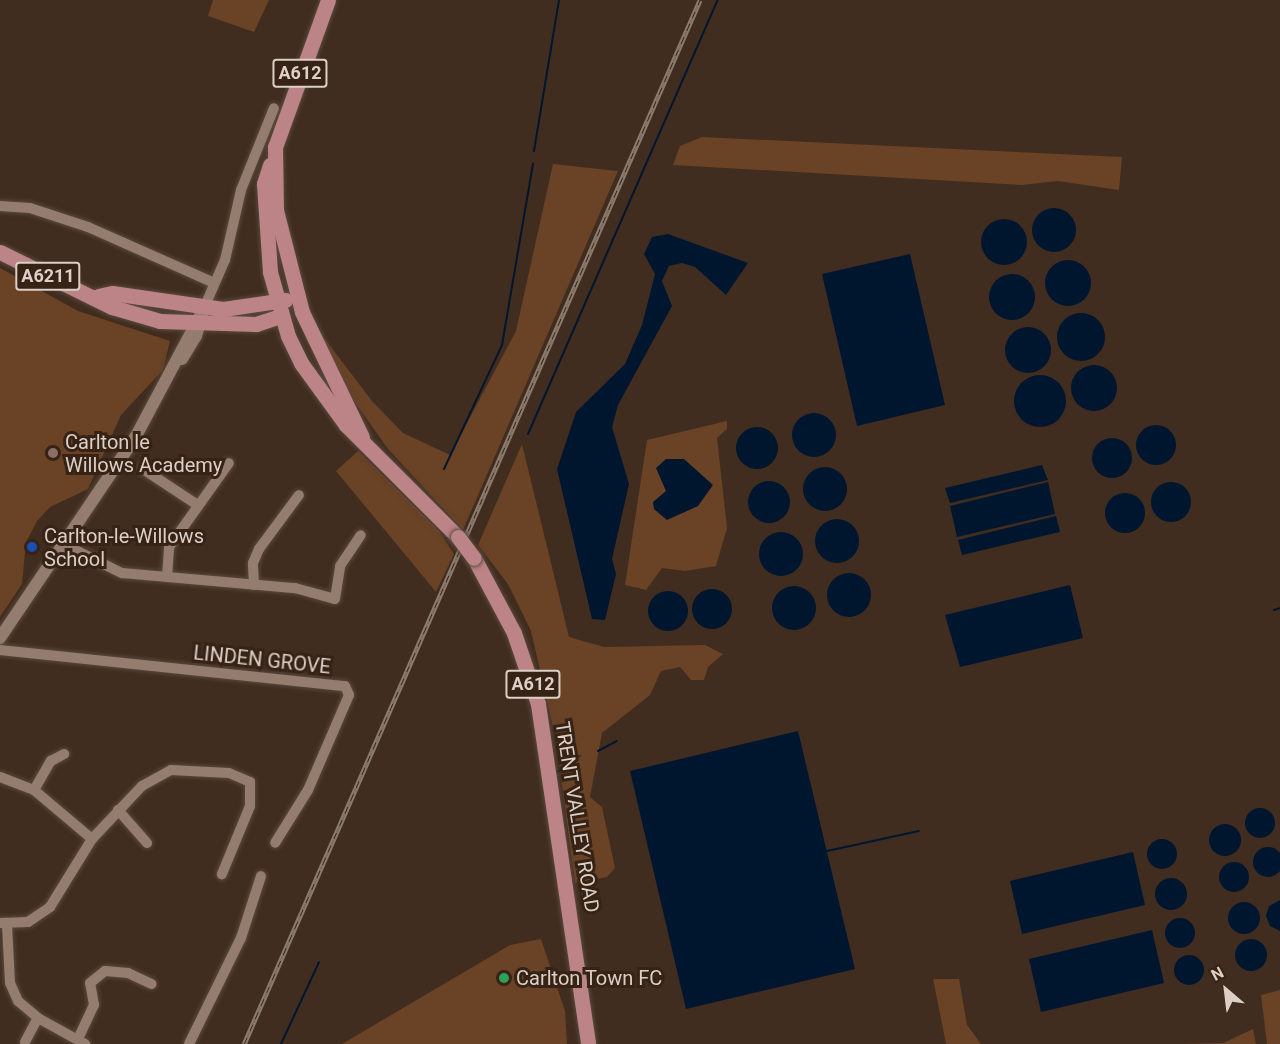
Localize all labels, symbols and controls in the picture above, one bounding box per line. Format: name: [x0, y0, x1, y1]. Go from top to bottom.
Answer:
road number: A612: [272, 58, 328, 88]
road number: A6211: [15, 261, 81, 291]
place label: Carlton le Willows Academy: [65, 430, 222, 477]
marker: Carlton le Willows Academy: [46, 446, 60, 460]
place label: Carlton-le-Willows School: [44, 524, 204, 571]
marker: Carlton-le-Willows School: [25, 540, 39, 554]
street label: LINDEN GROVE: [192, 641, 332, 679]
road number: A612: [504, 669, 562, 699]
street label: TRENT VALLEY ROAD: [550, 720, 604, 914]
north arrow: [1196, 960, 1256, 1020]
text: N: [1208, 963, 1227, 985]
place label: Carlton Town FC: [516, 966, 663, 990]
marker: Carlton Town FC: [497, 971, 511, 985]

